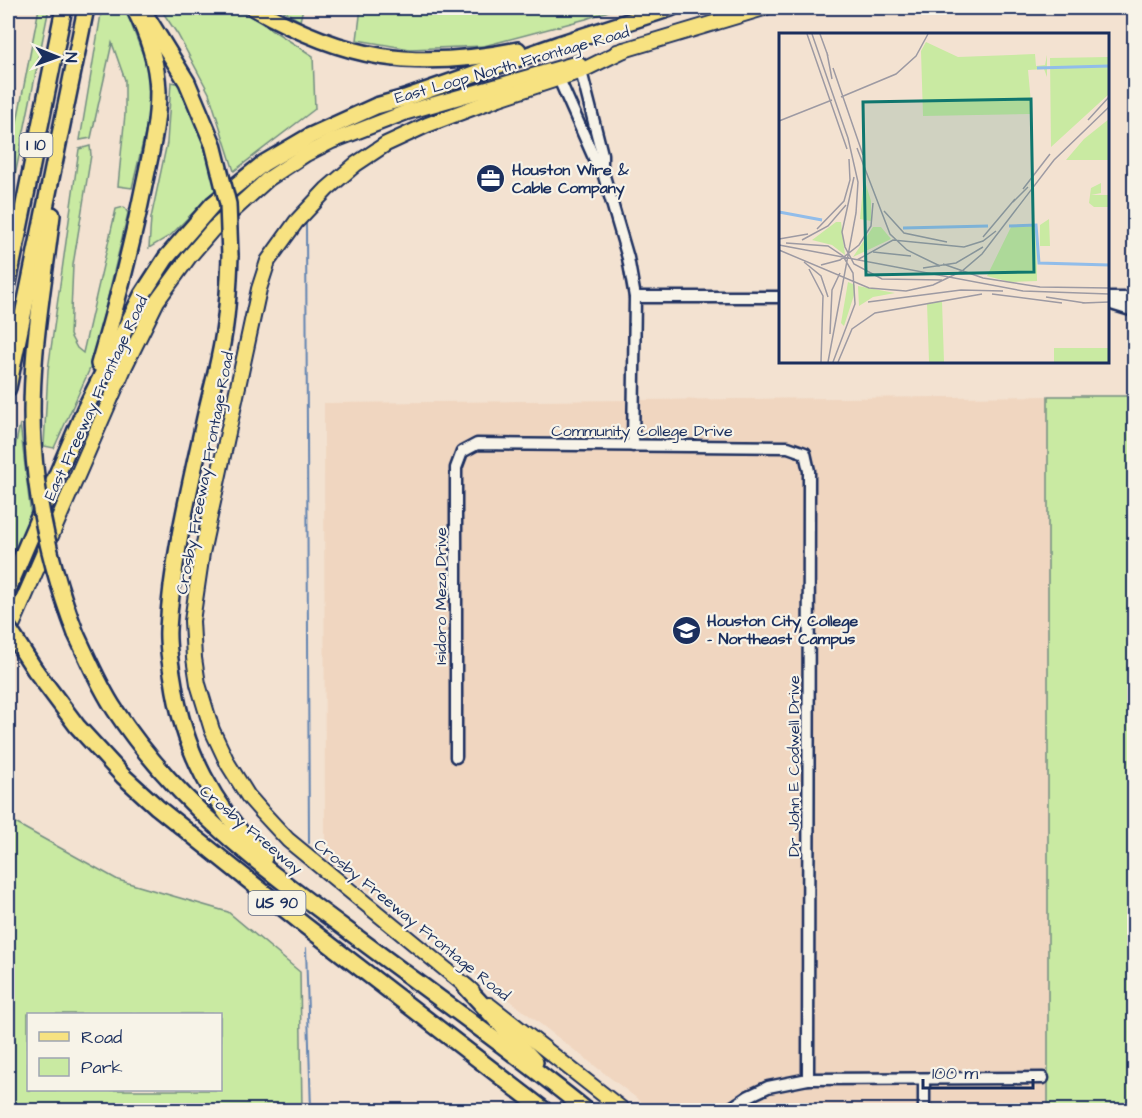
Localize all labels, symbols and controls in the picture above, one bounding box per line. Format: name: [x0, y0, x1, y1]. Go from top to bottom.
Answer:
street label: East Loop North Frontage Road: [392, 21, 632, 110]
north arrow: [27, 27, 87, 87]
inset map: [779, 33, 1109, 363]
text: N: [60, 52, 82, 62]
road number: I 10: [20, 133, 52, 157]
place label: Houston Wire & Cable Company: [512, 159, 630, 200]
office icon: Houston Wire & Cable Company: [475, 163, 507, 195]
street label: East Freeway Frontage Road: [39, 292, 154, 504]
street label: Crosby Freeway Frontage Road: [171, 350, 240, 596]
street label: Community College Drive: [551, 420, 733, 443]
street label: Isidoro Meza Drive: [430, 527, 452, 665]
place label: Houston City College - Northeast Campus: [707, 610, 858, 650]
school or university icon: Houston City College - Northeast Campus: [670, 614, 702, 646]
street label: Dr John E Codwell Drive: [783, 675, 805, 857]
street label: Crosby Freeway: [194, 780, 307, 881]
street label: Crosby Freeway Frontage Road: [309, 834, 515, 1007]
road number: US 90: [248, 891, 306, 915]
legend: [27, 1013, 222, 1091]
text: Road: [81, 1025, 122, 1050]
scale bar: [923, 1052, 1032, 1090]
text: Park: [81, 1055, 123, 1080]
text: 100 m: [932, 1061, 978, 1086]

